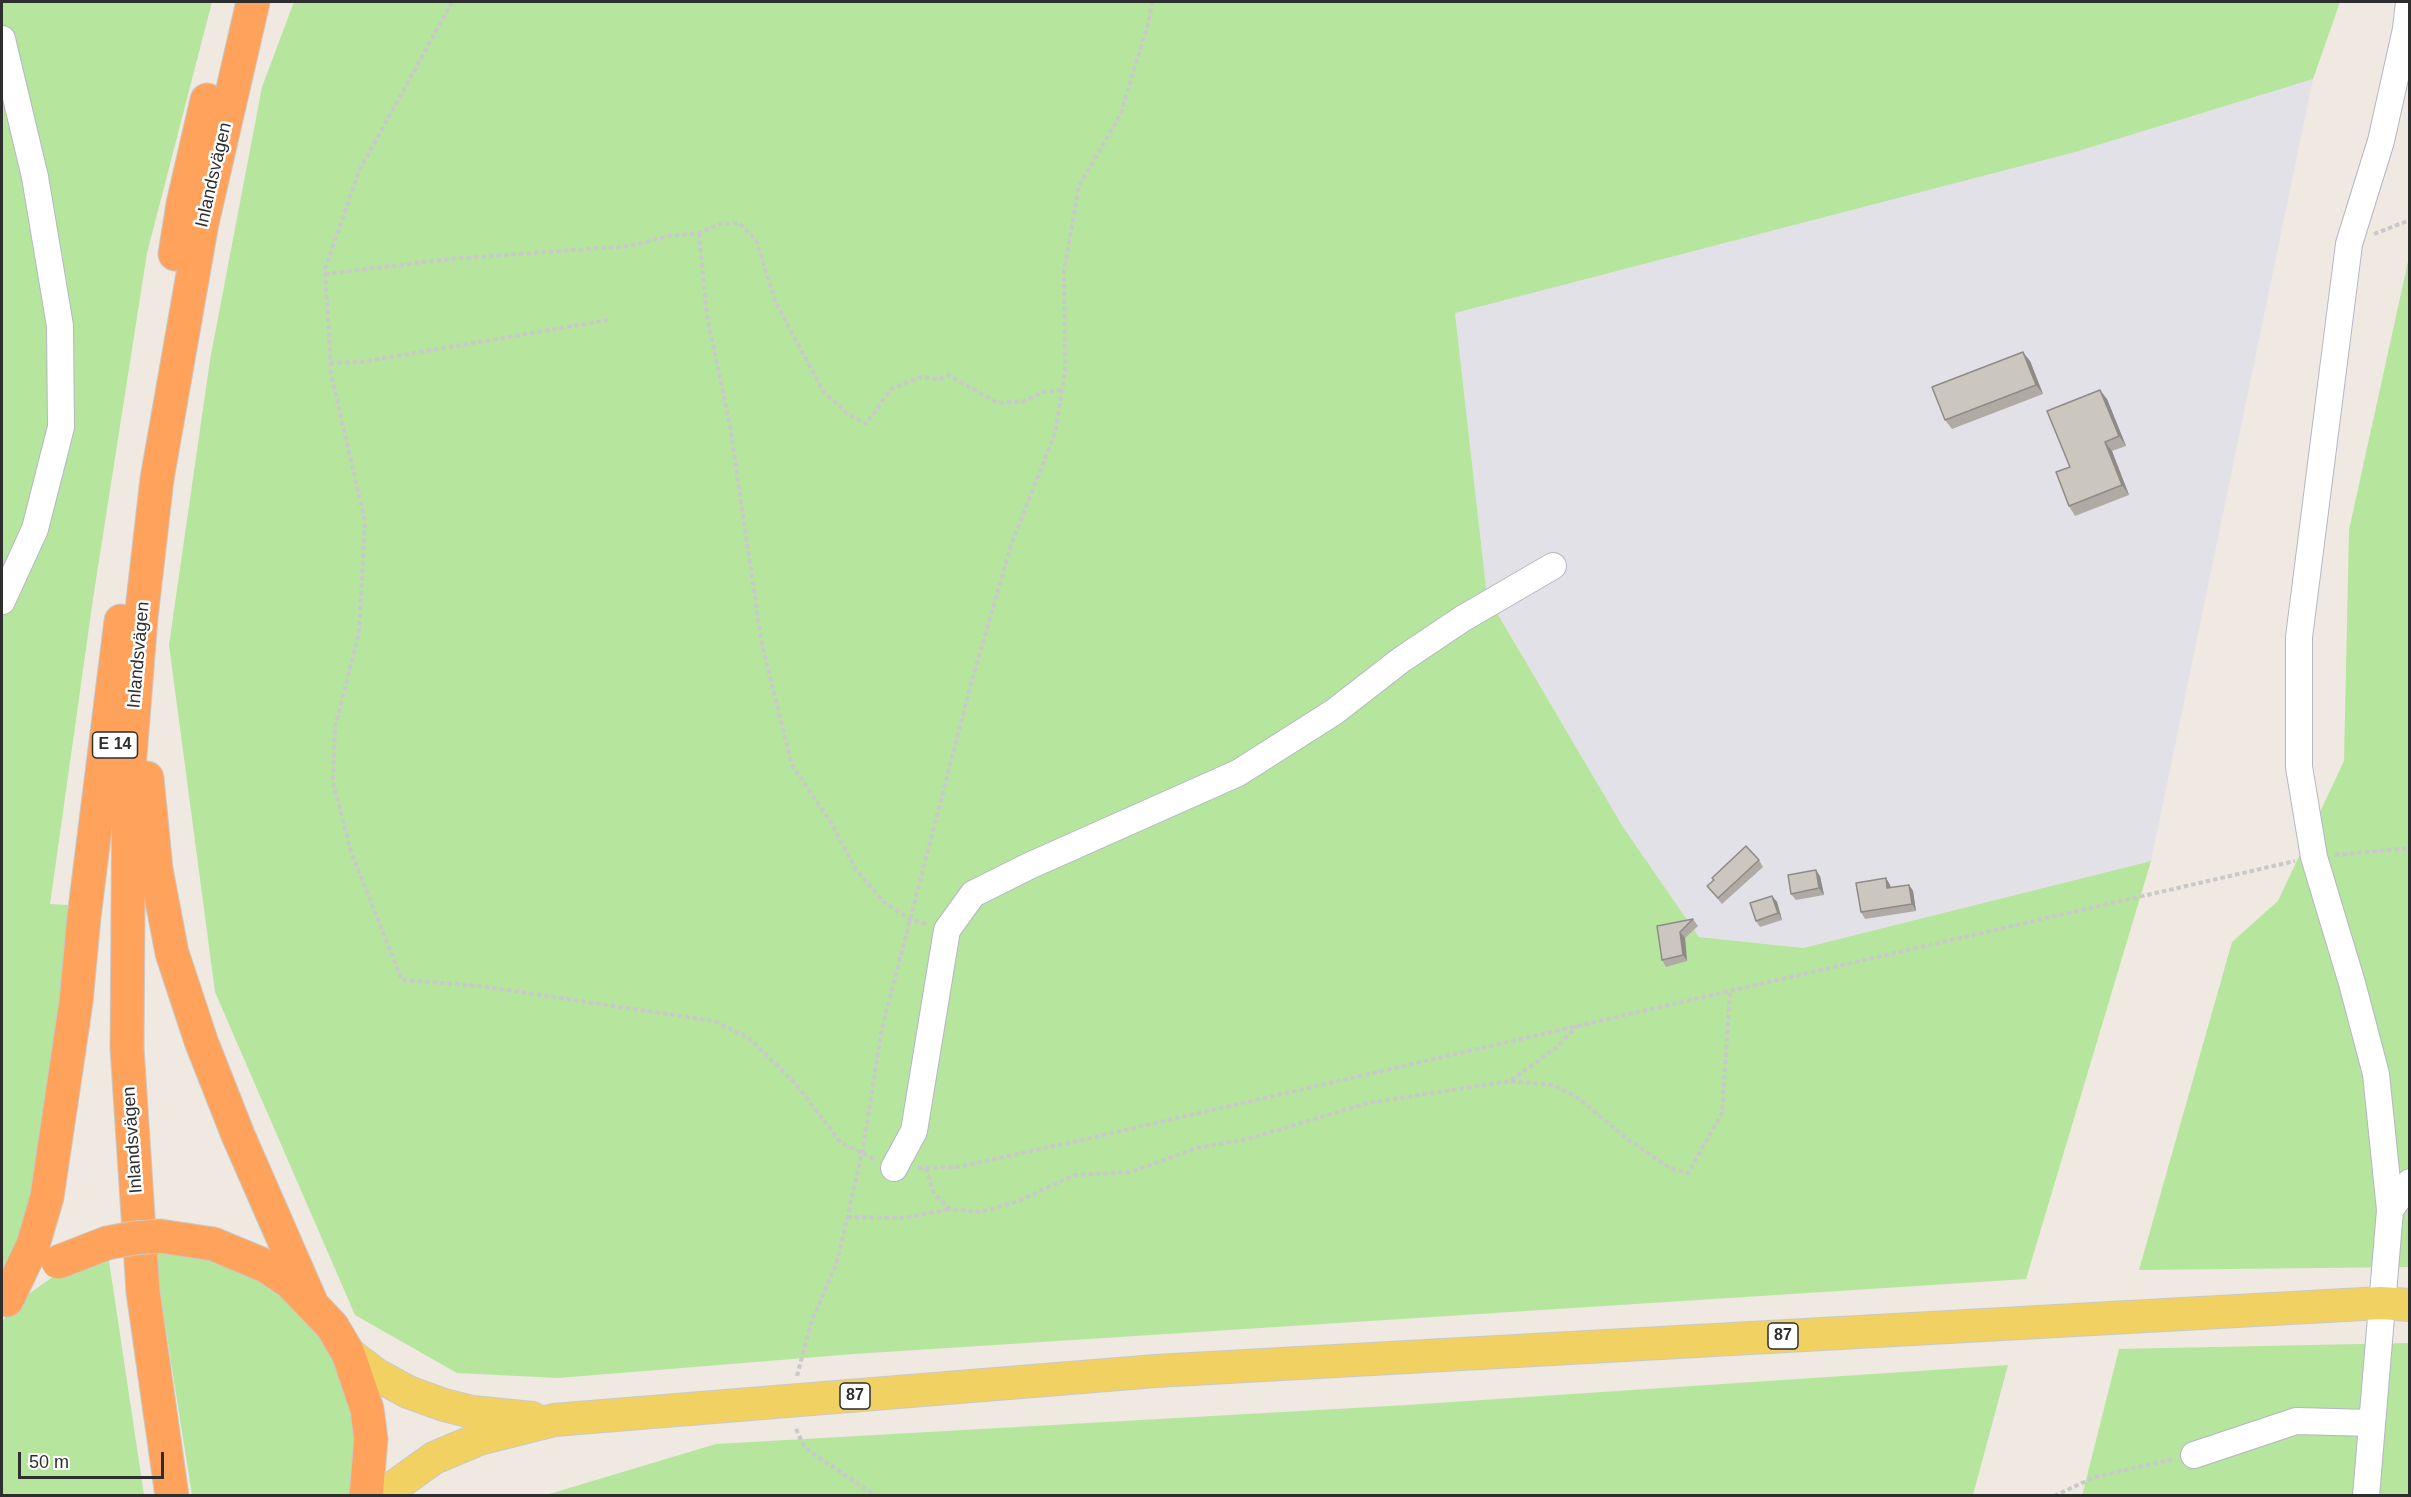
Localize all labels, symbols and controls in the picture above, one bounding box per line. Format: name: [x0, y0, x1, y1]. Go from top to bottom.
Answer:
street label: Inlandsvägen: [191, 120, 237, 230]
street label: Inlandsvägen: [124, 601, 154, 709]
road number: E 14: [92, 732, 138, 758]
street label: Inlandsvägen: [118, 1086, 148, 1194]
road number: 87: [1768, 1323, 1798, 1349]
road number: 87: [840, 1383, 870, 1409]
scale bar: [21, 1440, 166, 1478]
text: 50 m: [29, 1452, 69, 1472]

